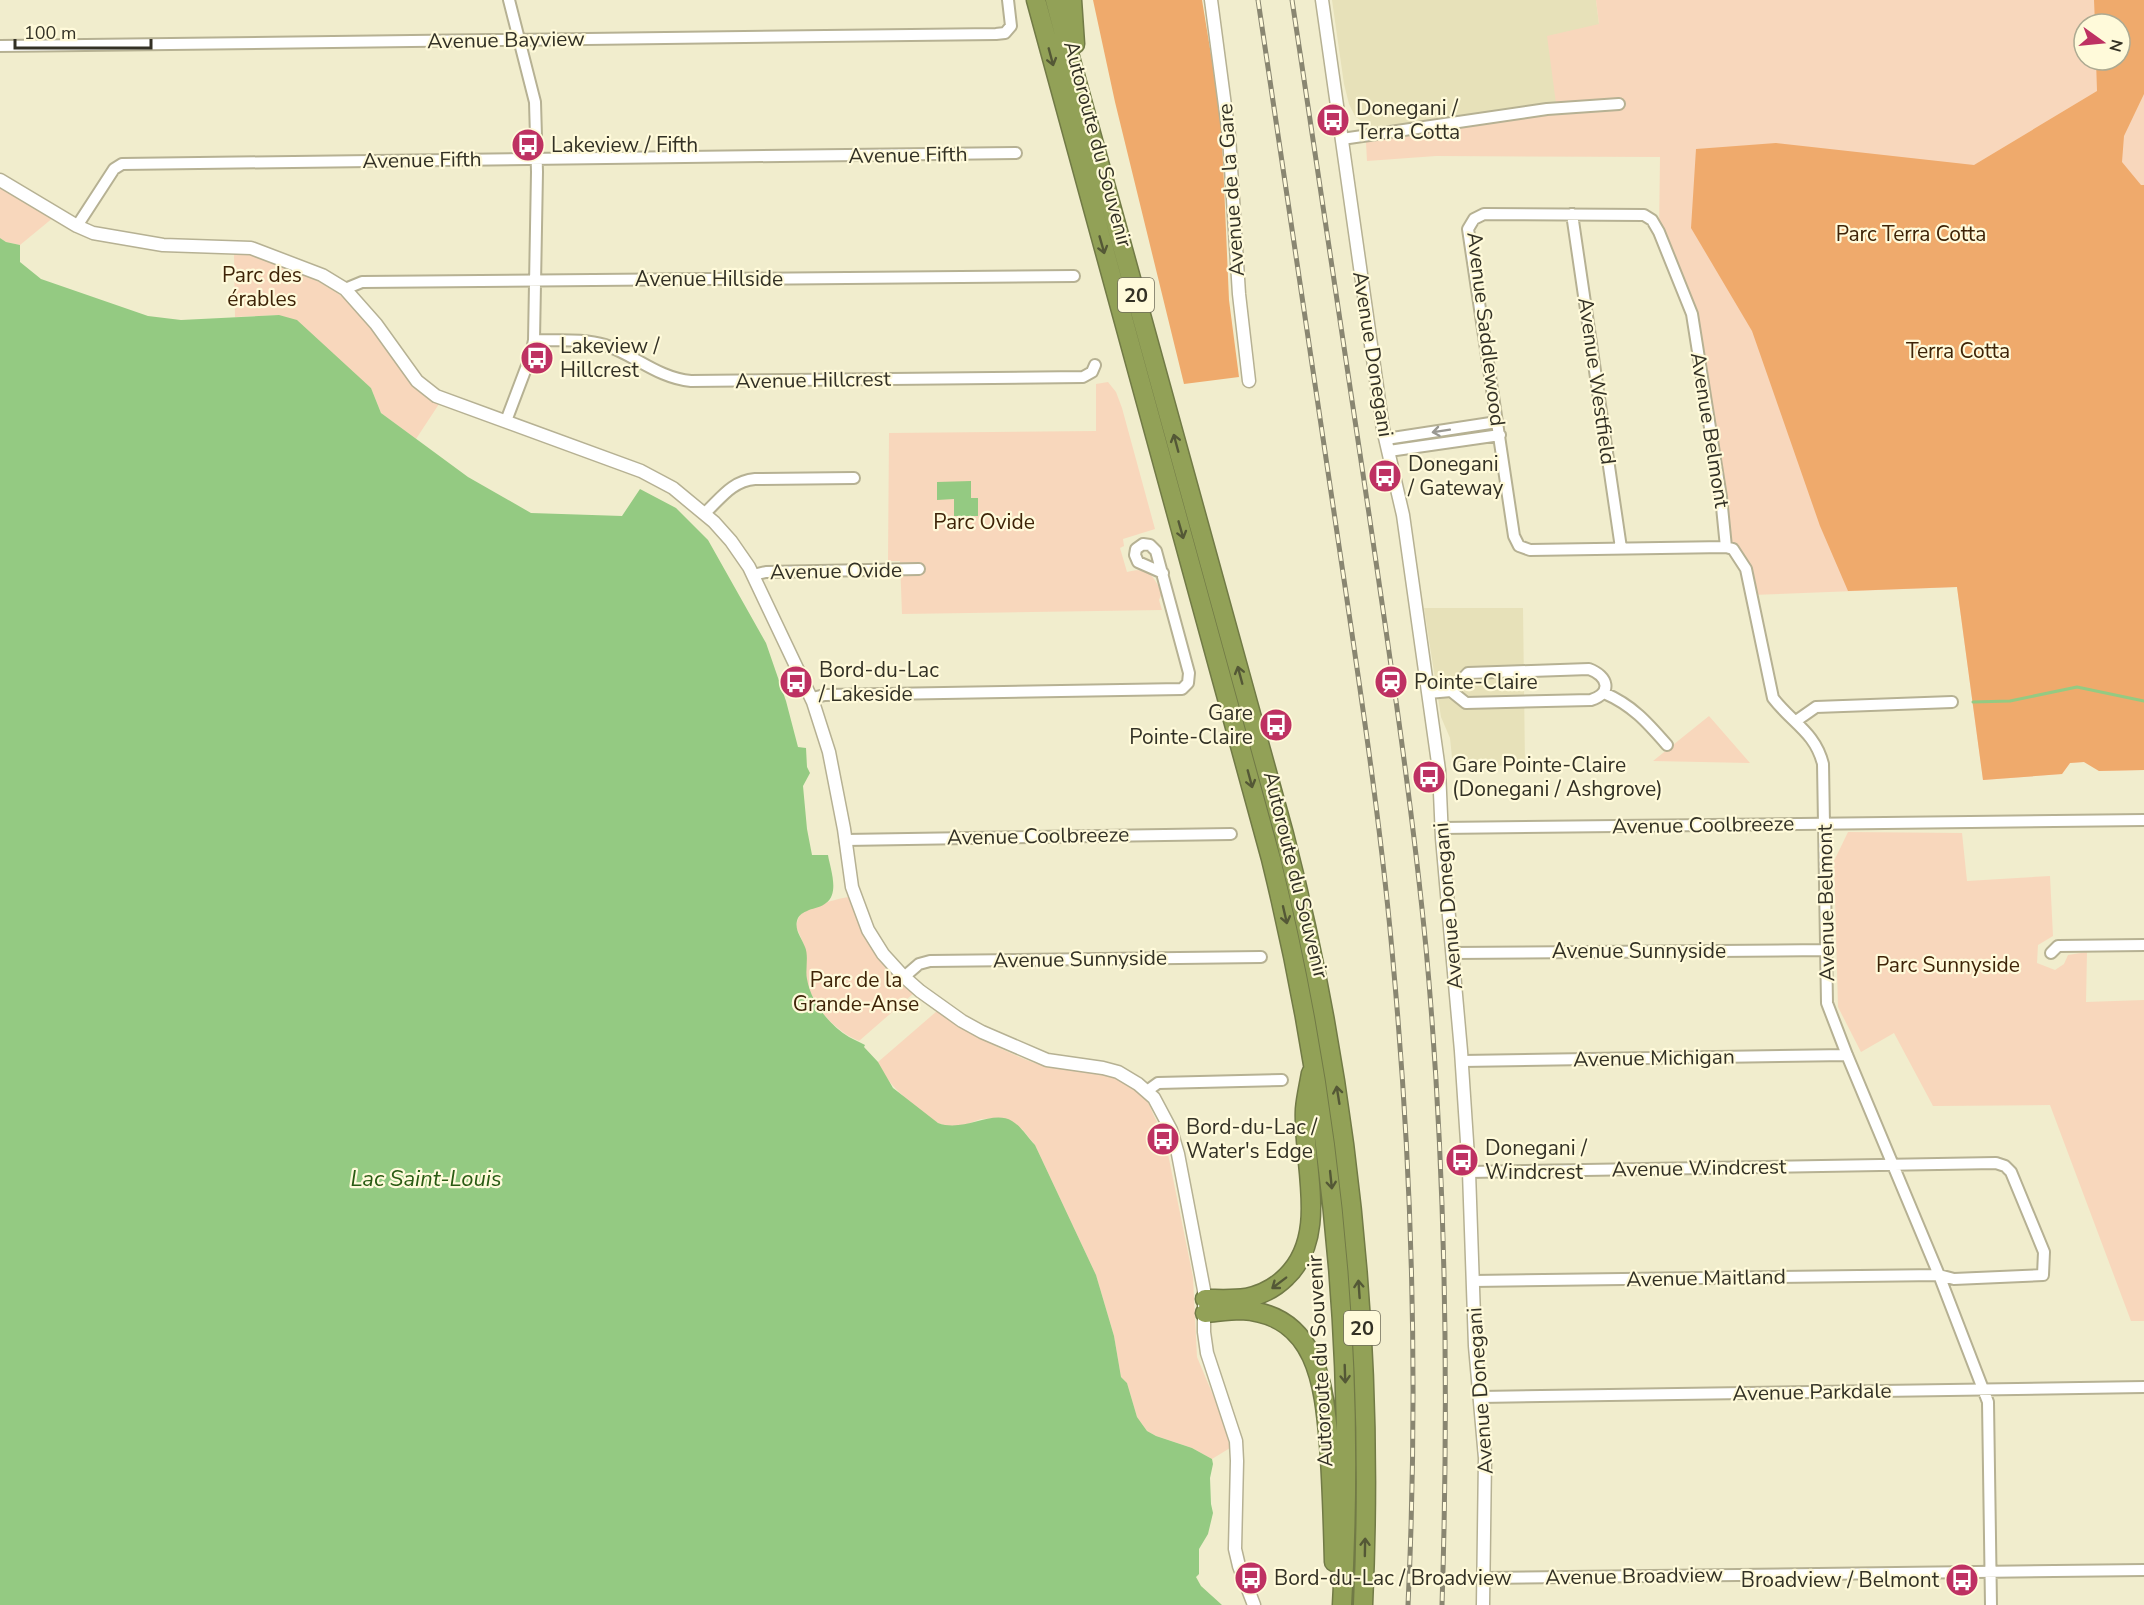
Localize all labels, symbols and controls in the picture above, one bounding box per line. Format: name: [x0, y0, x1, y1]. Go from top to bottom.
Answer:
scale bar: [15, 12, 152, 50]
north arrow: [2072, 12, 2132, 72]
text: 100 m: [24, 21, 76, 45]
street label: Avenue Bayview: [427, 25, 585, 55]
text: N: [2103, 37, 2128, 54]
street label: Autoroute du Souvenir: [1057, 38, 1139, 251]
one-way arrow: [1045, 47, 1057, 66]
place label: Donegani / Terra Cotta: [1356, 94, 1460, 146]
bus stop icon: Donegani / Terra Cotta: [1315, 102, 1351, 138]
street label: Avenue de la Gare: [1211, 103, 1251, 277]
bus stop icon: Lakeview / Fifth: [510, 127, 546, 163]
place label: Lakeview / Fifth: [551, 131, 698, 159]
street label: Avenue Fifth: [848, 140, 968, 170]
street label: Avenue Fifth: [362, 145, 482, 175]
park label: Parc Terra Cotta: [1836, 220, 1986, 248]
street label: Avenue Saddlewood: [1460, 230, 1512, 428]
one-way arrow: [1097, 235, 1109, 254]
park label: Parc des érables: [222, 261, 302, 313]
street label: Avenue Hillside: [635, 265, 783, 293]
street label: Avenue Donegani: [1346, 269, 1400, 439]
road number: 20: [1118, 278, 1154, 312]
street label: Avenue Westfield: [1571, 296, 1623, 466]
place label: Lakeview / Hillcrest: [560, 332, 661, 384]
park label: Terra Cotta: [1906, 337, 2010, 365]
bus stop icon: Lakeview / Hillcrest: [519, 340, 555, 376]
street label: Avenue Belmont: [1684, 350, 1736, 511]
street label: Avenue Hillcrest: [735, 365, 892, 395]
one-way arrow: [1432, 425, 1452, 436]
one-way arrow: [1170, 434, 1182, 453]
place label: Donegani / Gateway: [1407, 450, 1503, 502]
bus stop icon: Donegani / Gateway: [1367, 458, 1403, 494]
park label: Parc Ovide: [933, 508, 1035, 536]
one-way arrow: [1176, 520, 1187, 539]
street label: Avenue Ovide: [770, 556, 902, 586]
place label: Bord-du-Lac / Lakeside: [818, 656, 939, 708]
bus stop icon: Bord-du-Lac / Lakeside: [778, 664, 814, 700]
station icon: Pointe-Claire: [1373, 664, 1409, 700]
one-way arrow: [1234, 665, 1246, 684]
place label: Pointe-Claire: [1414, 668, 1538, 696]
place label: Gare Pointe-Claire: [1129, 699, 1253, 751]
bus stop icon: Gare Pointe-Claire: [1258, 707, 1294, 743]
place label: Gare Pointe-Claire (Donegani / Ashgrove): [1452, 751, 1663, 803]
bus stop icon: Gare Pointe-Claire (Donegani / Ashgrove): [1411, 759, 1447, 795]
street label: Autoroute du Souvenir: [1257, 768, 1335, 982]
one-way arrow: [1244, 769, 1256, 788]
street label: Avenue Coolbreeze: [1612, 809, 1794, 841]
street label: Avenue Coolbreeze: [947, 820, 1129, 852]
street label: Avenue Donegani: [1427, 821, 1469, 991]
street label: Avenue Belmont: [1811, 823, 1841, 982]
one-way arrow: [1280, 906, 1292, 925]
street label: Avenue Sunnyside: [1552, 937, 1726, 965]
street label: Avenue Sunnyside: [993, 943, 1167, 975]
park label: Parc Sunnyside: [1876, 951, 2020, 979]
park label: Parc de la Grande-Anse: [793, 966, 919, 1018]
street label: Avenue Michigan: [1573, 1043, 1735, 1073]
one-way arrow: [1332, 1086, 1343, 1105]
place label: Bord-du-Lac / Water's Edge: [1186, 1113, 1318, 1165]
bus stop icon: Bord-du-Lac / Water's Edge: [1145, 1121, 1181, 1157]
place label: Donegani / Windcrest: [1485, 1134, 1588, 1186]
bus stop icon: Donegani / Windcrest: [1444, 1142, 1480, 1178]
street label: Avenue Windcrest: [1611, 1152, 1787, 1184]
water label: Lac Saint-Louis: [350, 1164, 502, 1194]
one-way arrow: [1325, 1169, 1336, 1189]
street label: Autoroute du Souvenir: [1300, 1254, 1340, 1468]
street label: Avenue Maitland: [1626, 1263, 1786, 1293]
one-way arrow: [1271, 1277, 1287, 1289]
one-way arrow: [1353, 1279, 1364, 1299]
street label: Avenue Donegani: [1460, 1306, 1500, 1476]
road number: 20: [1344, 1311, 1380, 1345]
one-way arrow: [1340, 1364, 1351, 1384]
street label: Avenue Parkdale: [1732, 1377, 1892, 1407]
one-way arrow: [1359, 1537, 1371, 1557]
bus stop icon: Bord-du-Lac / Broadview: [1233, 1560, 1269, 1596]
street label: Avenue Broadview: [1545, 1560, 1724, 1592]
bus stop icon: Broadview / Belmont: [1944, 1562, 1980, 1598]
place label: Bord-du-Lac / Broadview: [1274, 1564, 1512, 1592]
place label: Broadview / Belmont: [1741, 1566, 1940, 1594]

